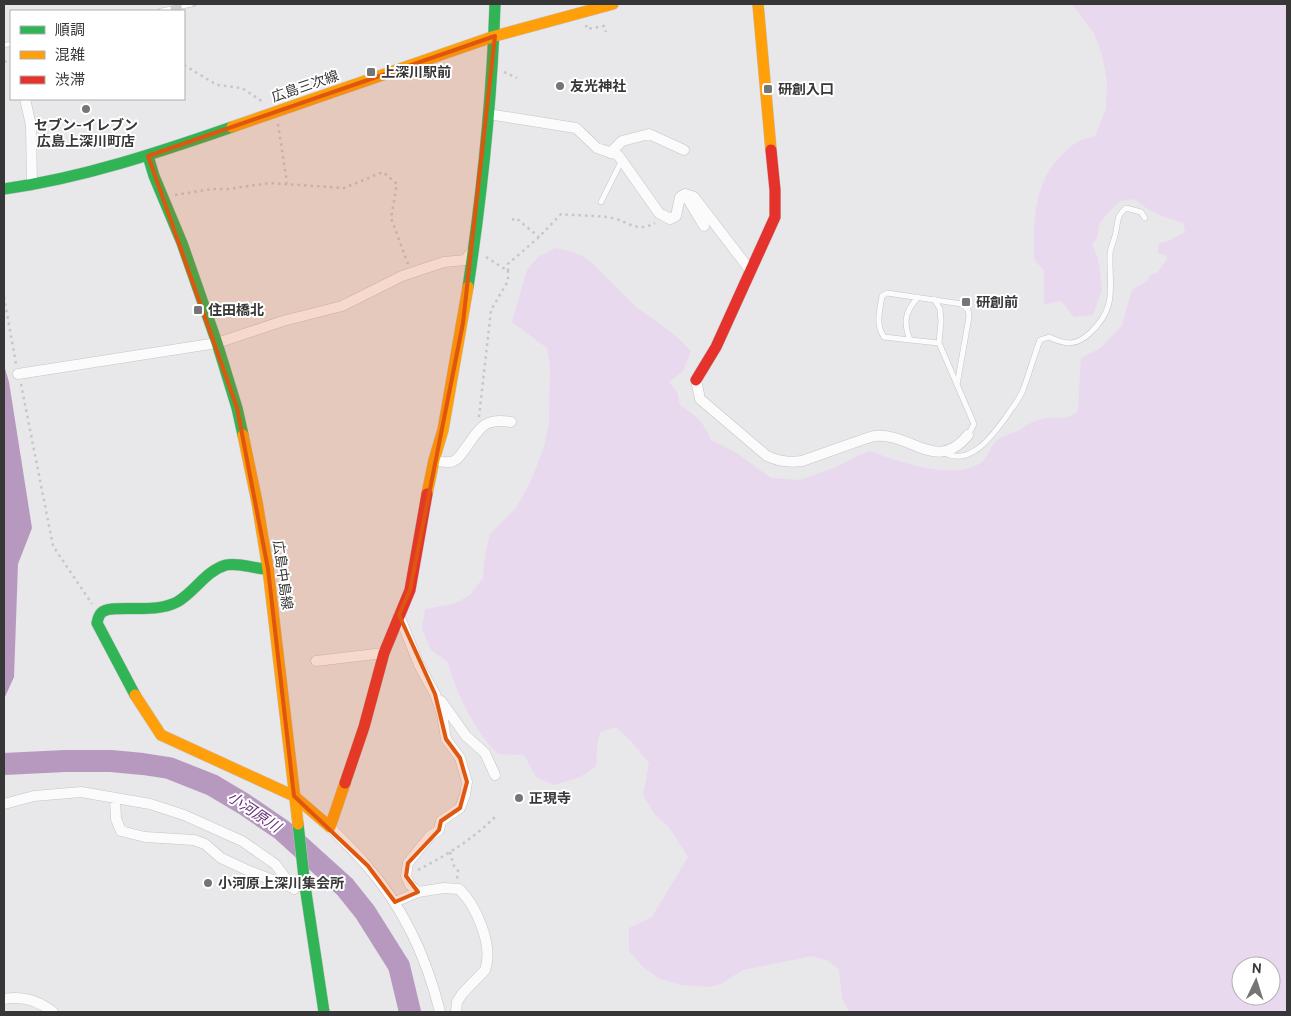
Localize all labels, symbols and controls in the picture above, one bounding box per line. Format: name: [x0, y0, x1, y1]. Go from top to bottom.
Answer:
legend: [10, 10, 185, 100]
text: 順調: [55, 21, 85, 39]
text: 混雑: [55, 46, 85, 64]
place label: 上深川駅前: [381, 63, 451, 81]
street label: 広島三次線: [269, 66, 341, 106]
marker: 上深川駅前: [365, 66, 377, 78]
text: 渋滞: [55, 71, 85, 89]
place label: 友光神社: [570, 77, 626, 95]
marker: 友光神社: [554, 80, 566, 92]
place label: 研創入口: [778, 80, 834, 98]
marker: 研創入口: [762, 83, 774, 95]
marker: セブン-イレブン 広島上深川町店: [80, 103, 92, 115]
place label: セブン-イレブン 広島上深川町店: [34, 116, 138, 150]
place label: 研創前: [976, 293, 1018, 311]
marker: 研創前: [960, 296, 972, 308]
place label: 住田橋北: [208, 301, 264, 319]
marker: 住田橋北: [192, 304, 204, 316]
street label: 広島中島線: [269, 539, 297, 611]
water label: 小河原川: [224, 788, 286, 837]
place label: 正現寺: [529, 789, 571, 807]
marker: 正現寺: [513, 792, 525, 804]
place label: 小河原上深川集会所: [218, 874, 344, 892]
marker: 小河原上深川集会所: [202, 877, 214, 889]
north arrow: [1231, 956, 1281, 1006]
text: N: [1251, 959, 1262, 977]

